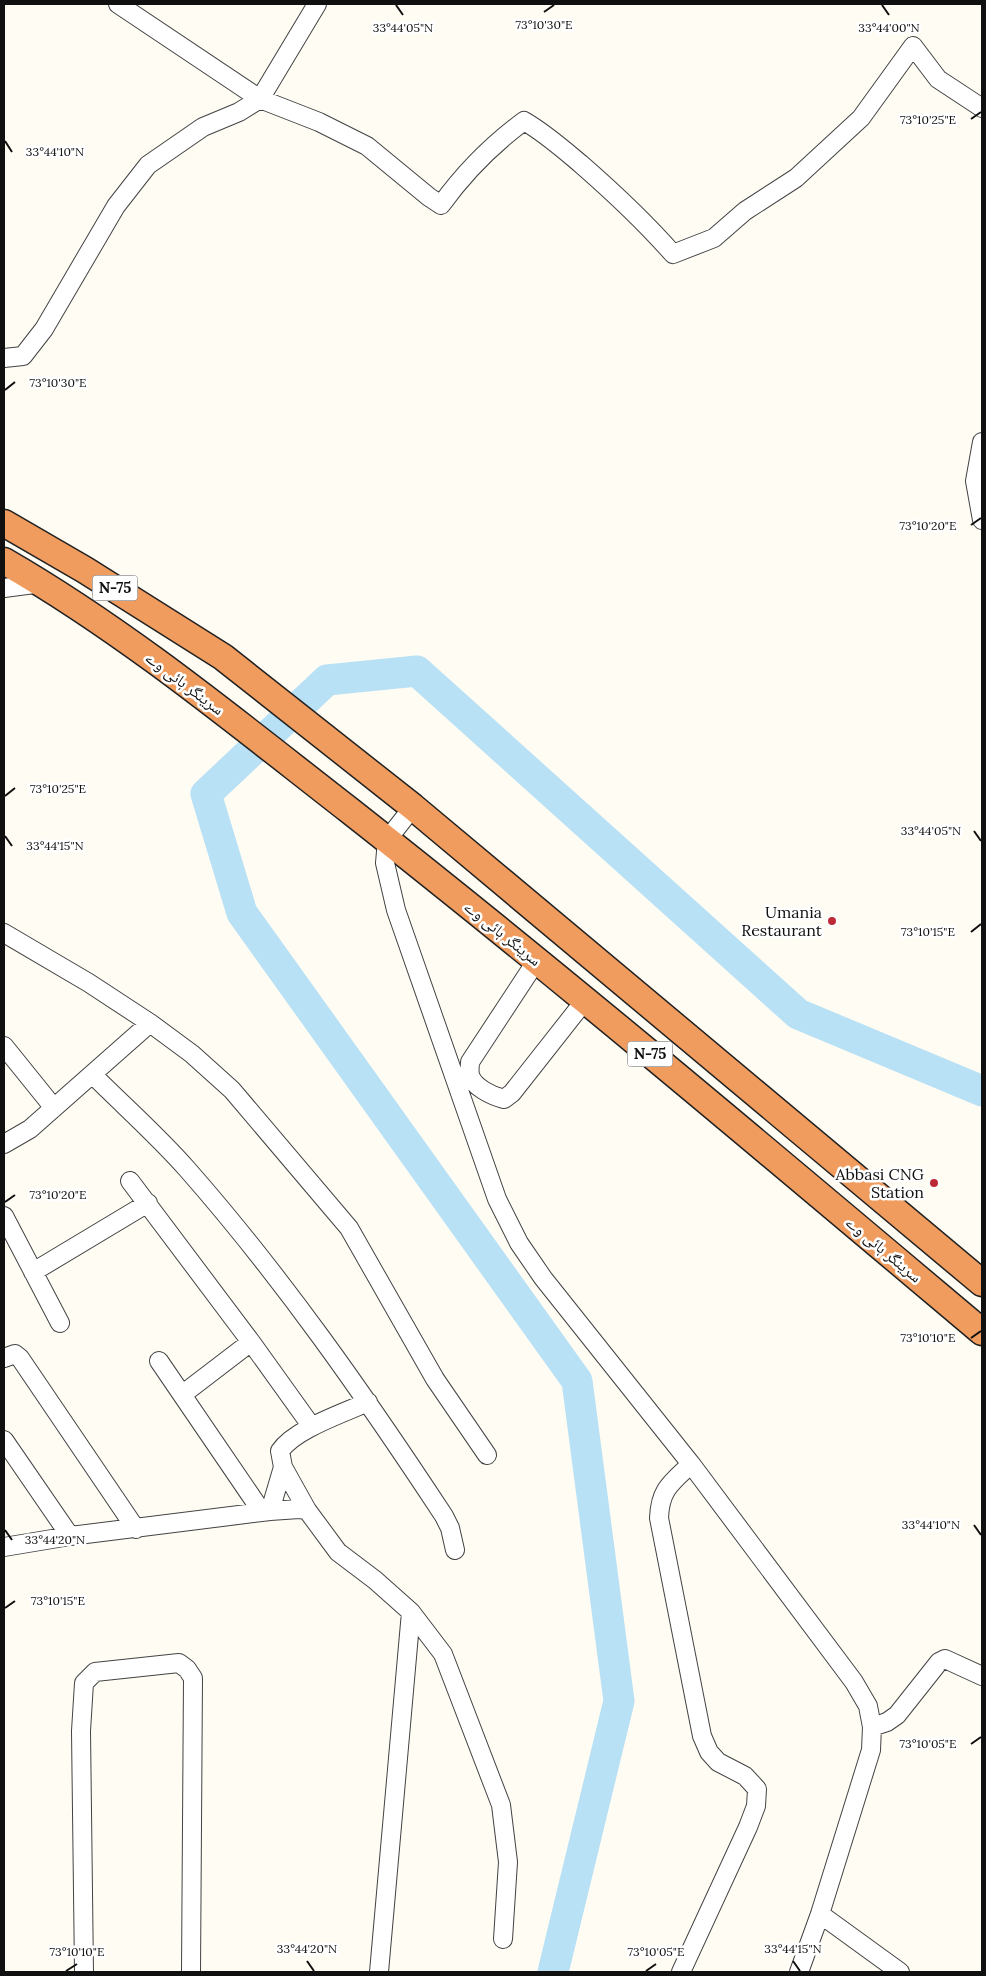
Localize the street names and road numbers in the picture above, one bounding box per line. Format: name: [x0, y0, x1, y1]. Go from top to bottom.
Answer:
road number: N-75: [92, 576, 138, 600]
street label: سرینگر ہائی وے: [141, 647, 228, 720]
street label: سرینگر ہائی وے: [460, 896, 545, 971]
road number: N-75: [628, 1042, 672, 1066]
street label: سرینگر ہائی وے: [841, 1211, 926, 1287]

